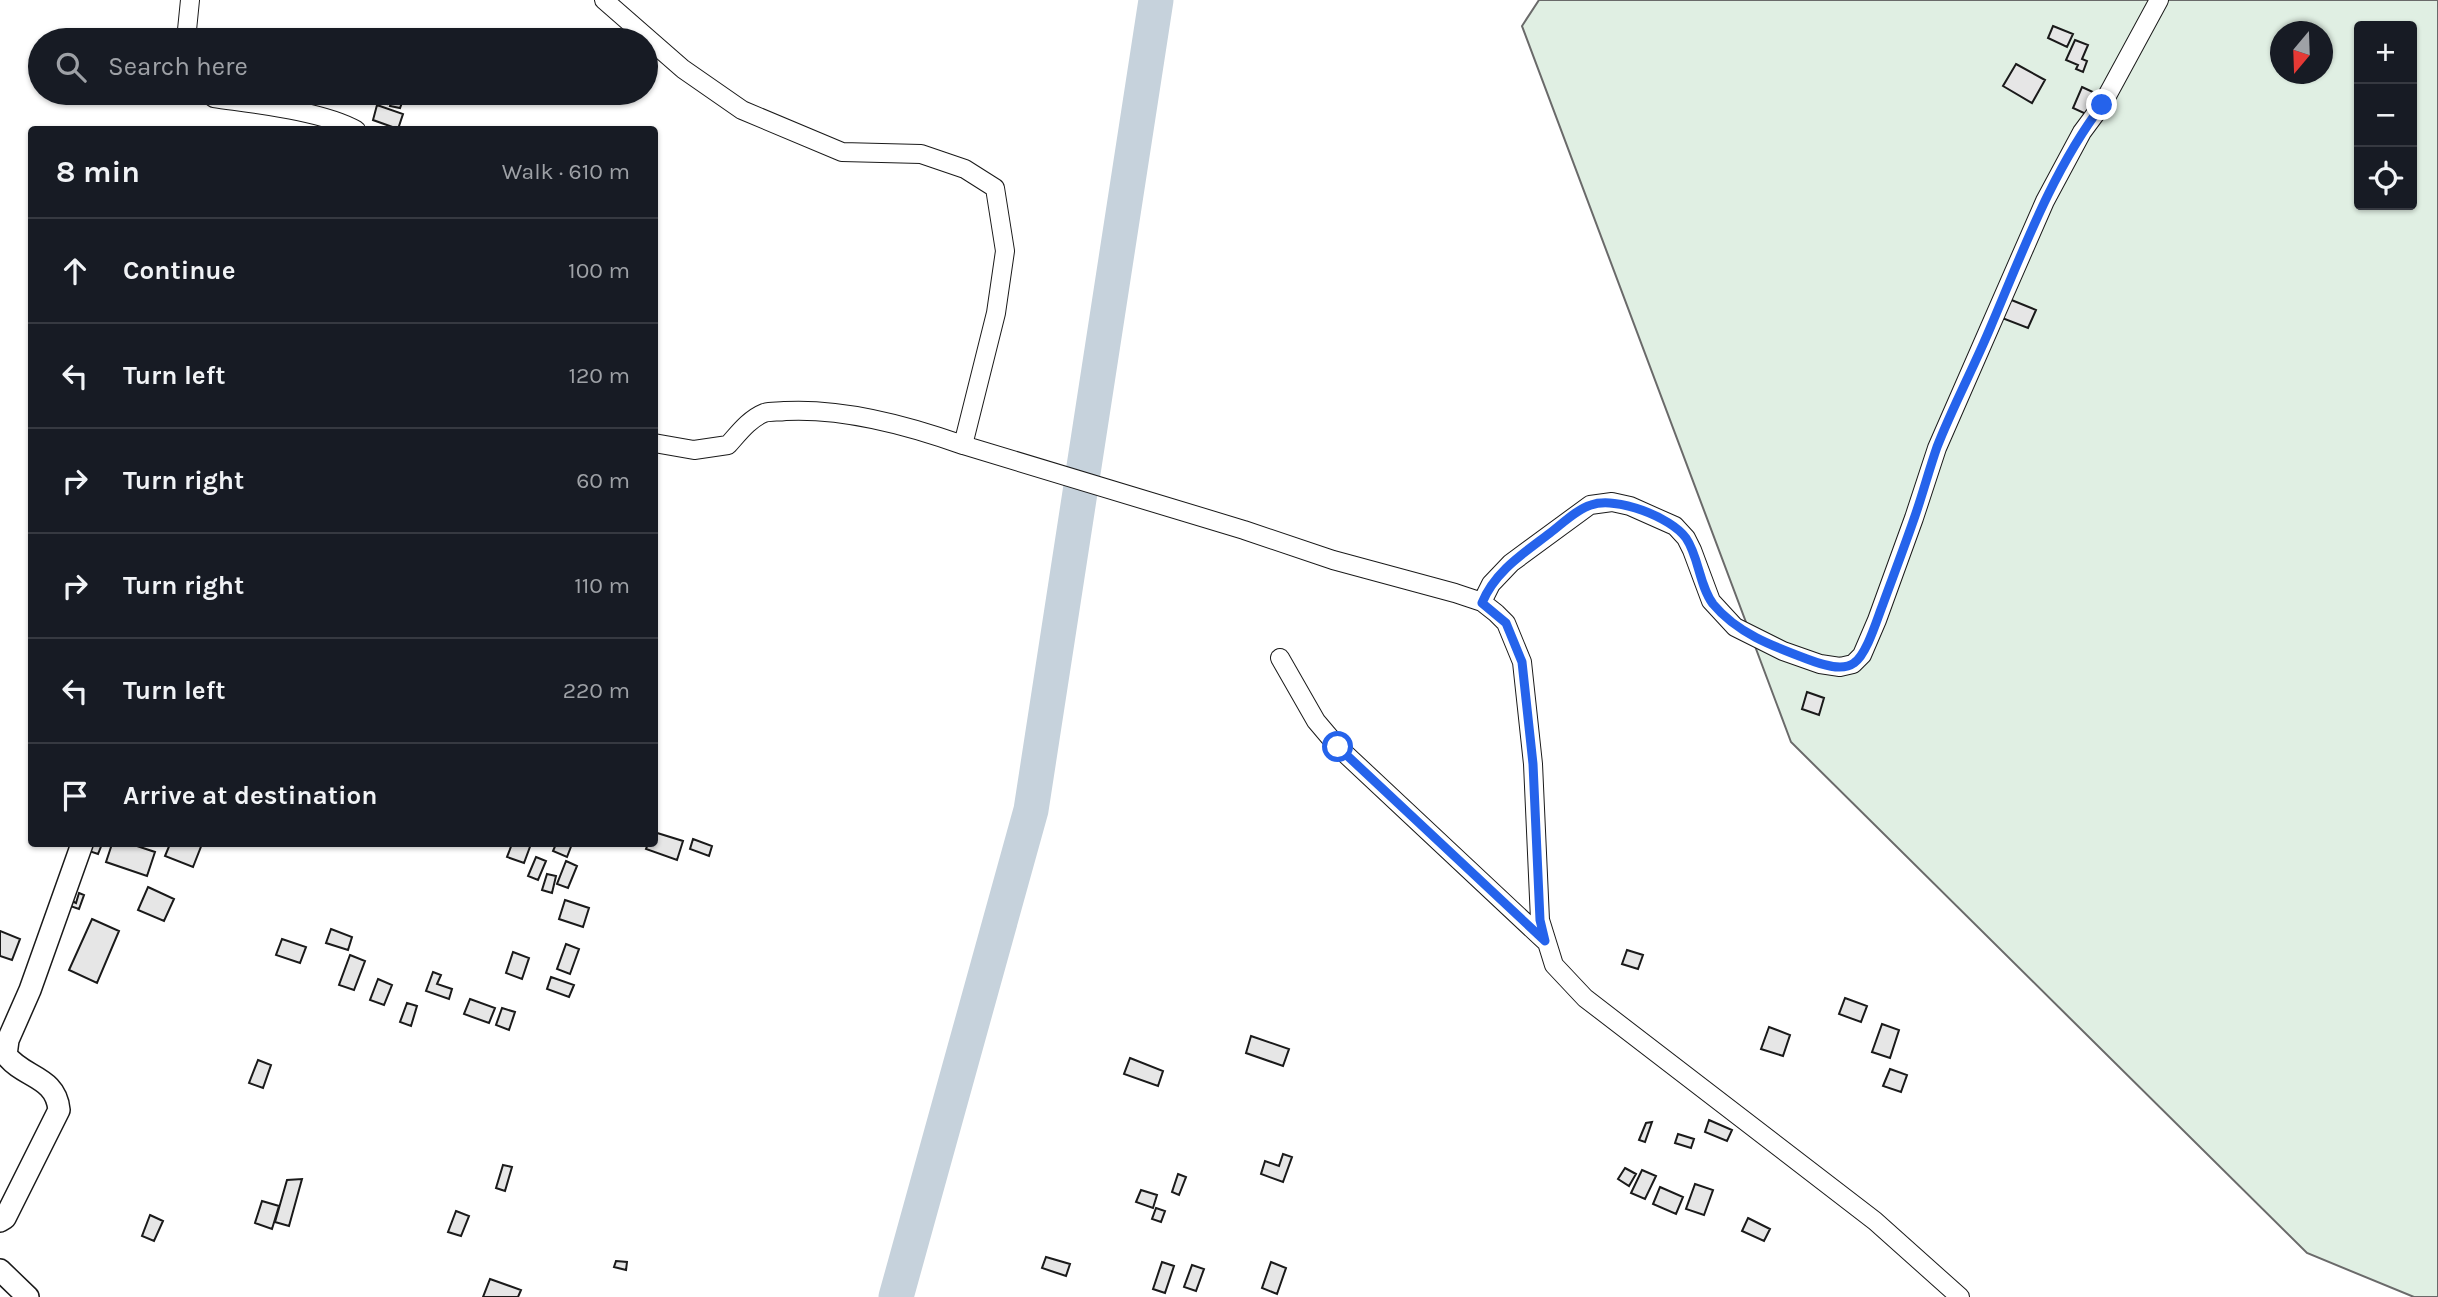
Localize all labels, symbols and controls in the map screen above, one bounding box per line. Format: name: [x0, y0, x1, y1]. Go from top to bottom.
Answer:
north arrow: [2270, 21, 2333, 84]
map controls: [2354, 21, 2417, 210]
button: +: [2354, 21, 2417, 84]
search box: [28, 28, 658, 105]
icon: search: [52, 48, 90, 86]
text: Search here: [108, 51, 248, 82]
button: −: [2354, 84, 2417, 147]
route end: [2086, 89, 2117, 120]
button: locate: [2354, 147, 2417, 210]
text: 8 min: [56, 154, 140, 190]
text: Walk · 610 m: [502, 158, 630, 185]
icon: ahead: [56, 252, 94, 290]
text: Continue: [123, 255, 235, 286]
text: 100 m: [568, 257, 630, 284]
icon: left: [56, 357, 94, 395]
text: Turn left: [123, 360, 225, 391]
text: 120 m: [568, 362, 630, 389]
icon: right: [56, 462, 94, 500]
text: Turn right: [123, 465, 244, 496]
text: 60 m: [576, 467, 630, 494]
icon: right: [56, 567, 94, 605]
text: Turn right: [123, 570, 244, 601]
text: 110 m: [574, 572, 630, 599]
icon: left: [56, 672, 94, 710]
text: Turn left: [123, 675, 225, 706]
text: 220 m: [563, 677, 630, 704]
route start: [1322, 731, 1353, 762]
icon: arrive: [56, 777, 94, 815]
text: Arrive at destination: [123, 780, 377, 811]

